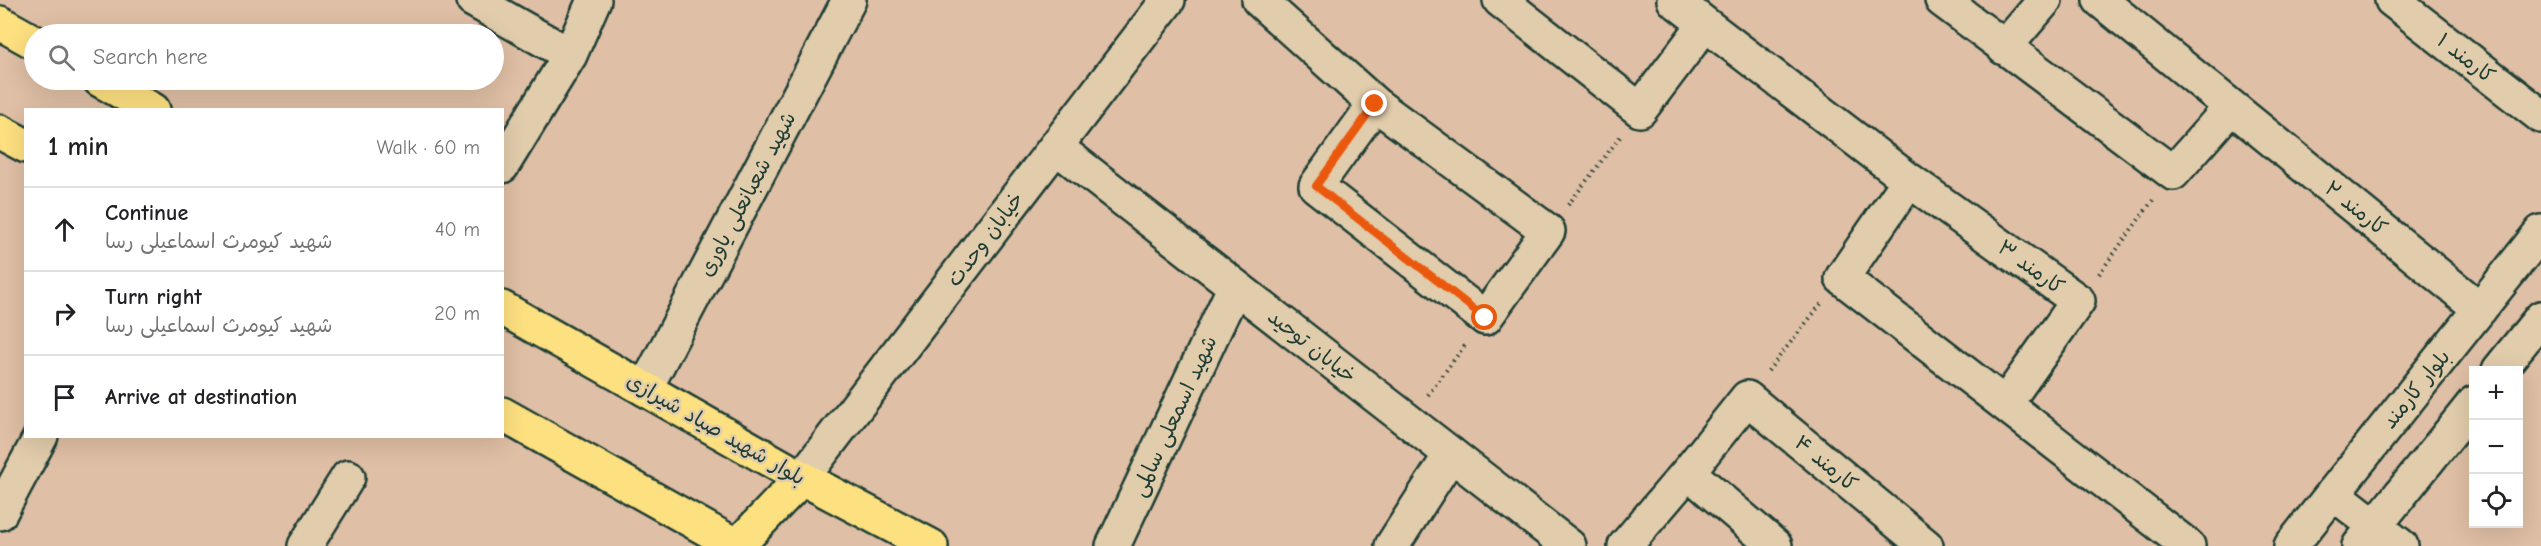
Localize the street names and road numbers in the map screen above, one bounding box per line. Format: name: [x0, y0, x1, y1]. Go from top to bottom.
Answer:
street label: کارمند ۱: [2432, 28, 2500, 88]
street label: شهید شعبانعلی یاوری: [694, 108, 802, 281]
street label: کارمند ۲: [2320, 176, 2392, 240]
street label: خیابان وحدت: [942, 187, 1029, 292]
street label: کارمند ۳: [1993, 235, 2069, 299]
street label: خیابان توحید: [1262, 304, 1361, 389]
street label: شهید اسمعلی سالمی: [1126, 332, 1224, 501]
street label: بلوار کارمند: [2377, 345, 2456, 434]
street label: بلوار شهید صیاد شیرازی: [622, 368, 810, 491]
street label: کارمند ۴: [1790, 430, 1862, 496]

